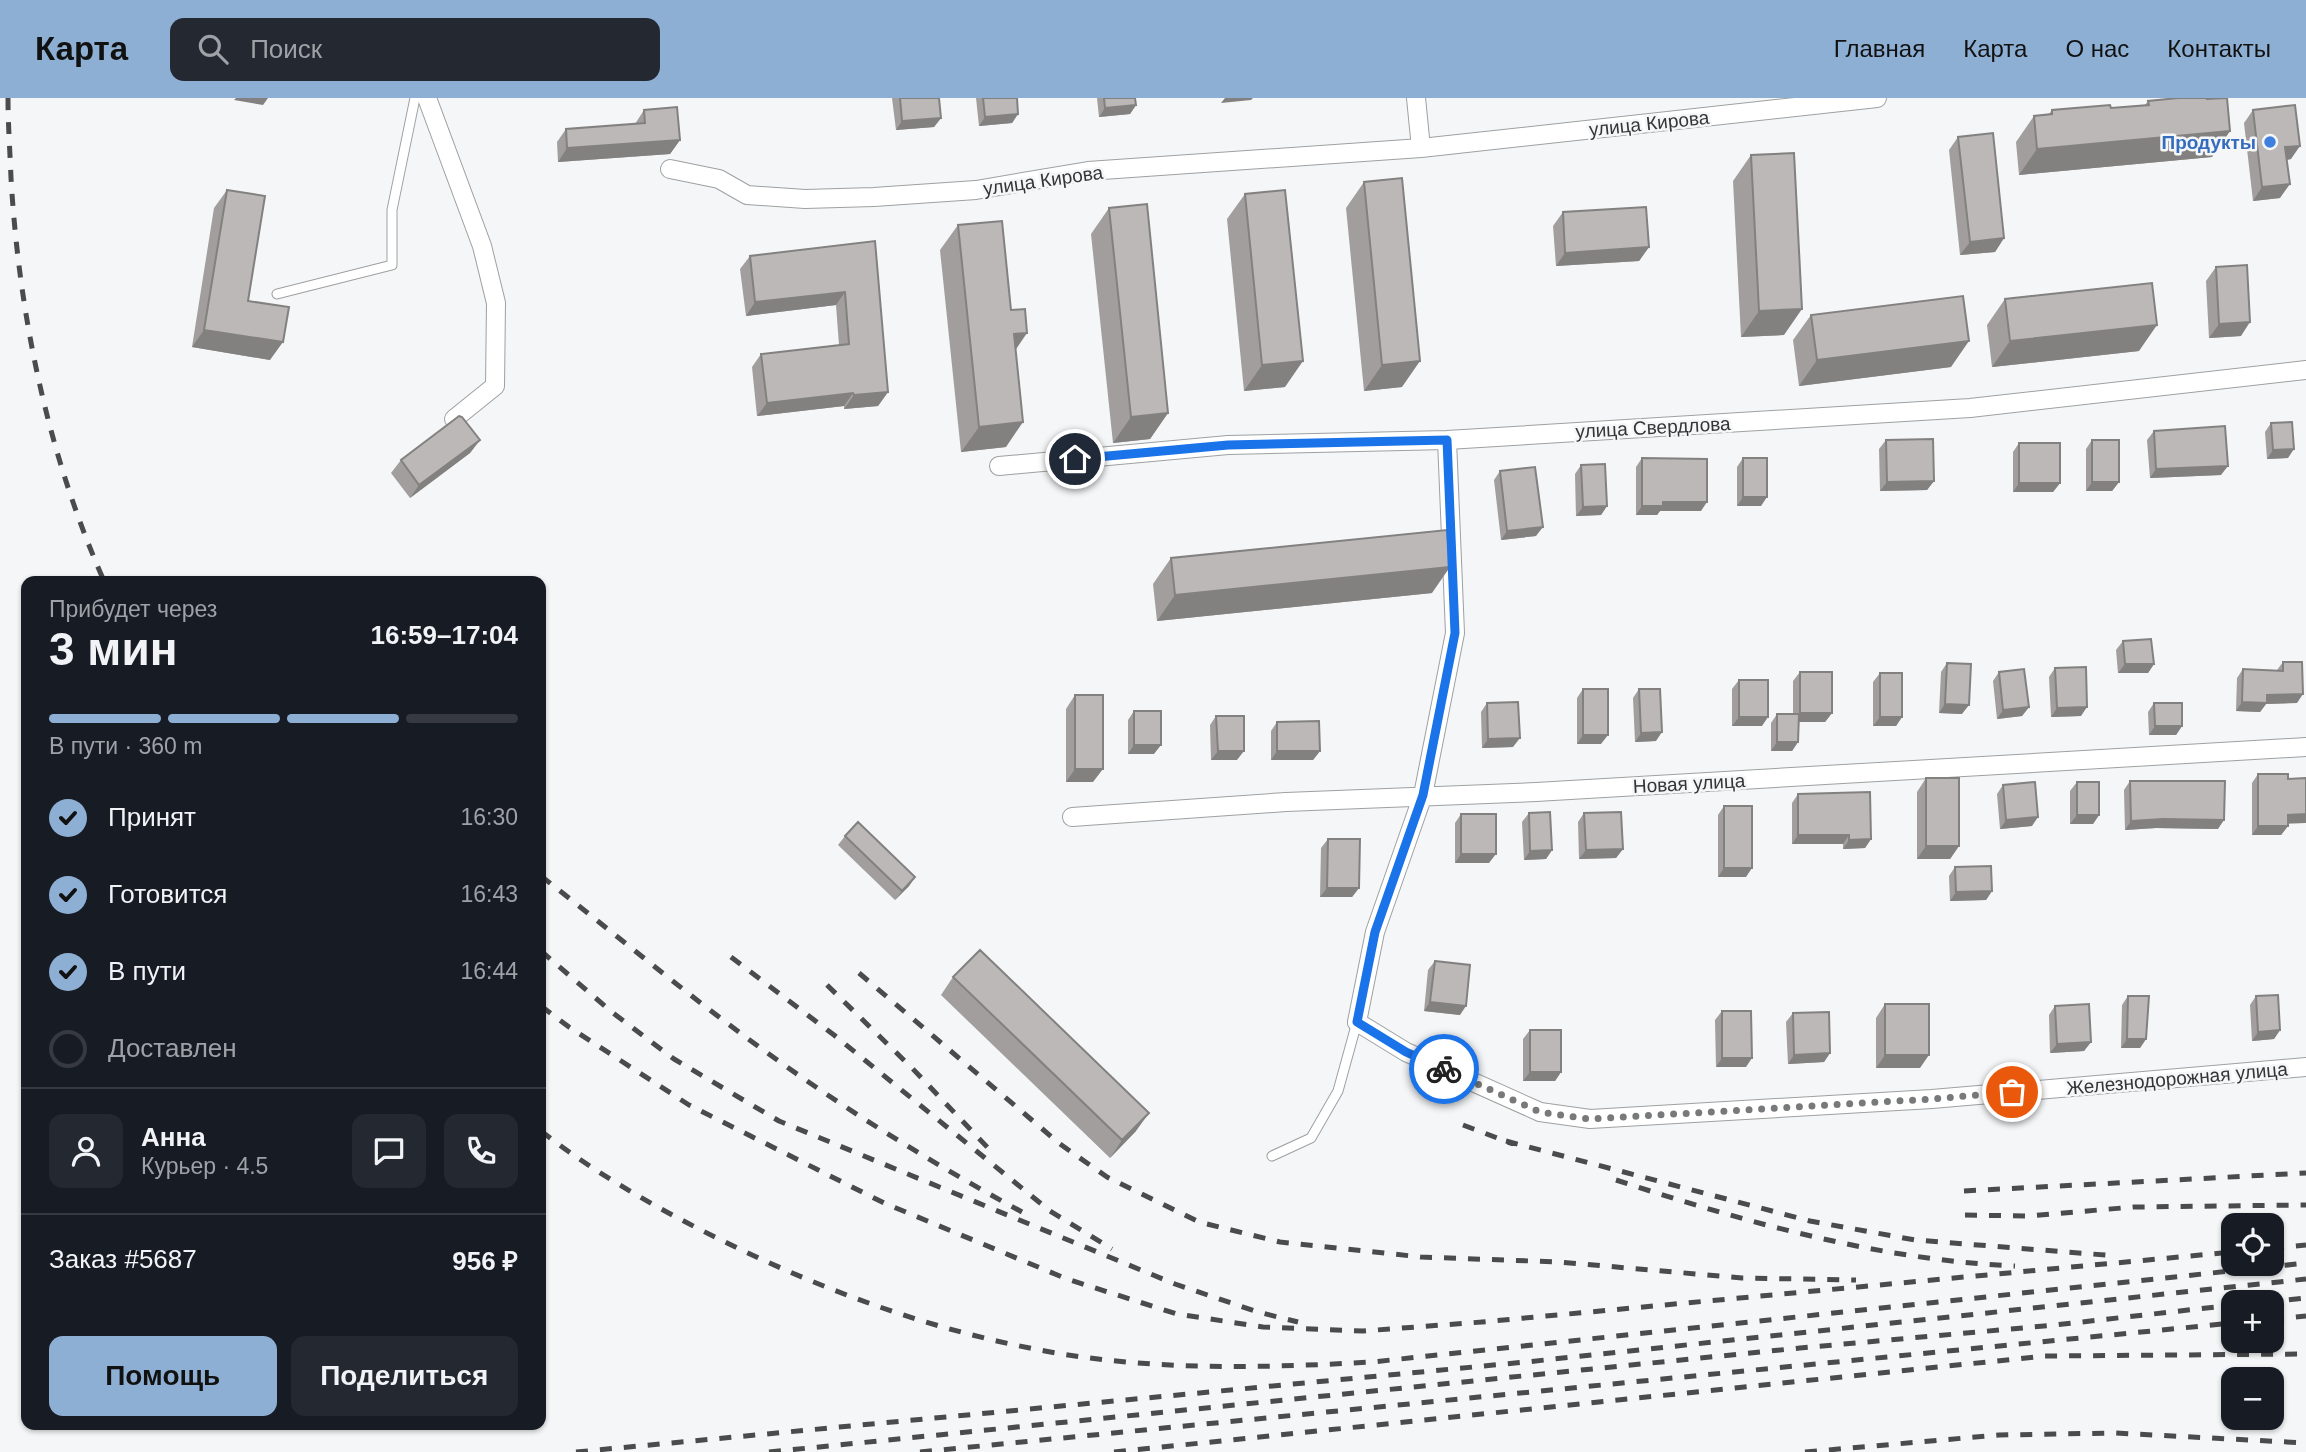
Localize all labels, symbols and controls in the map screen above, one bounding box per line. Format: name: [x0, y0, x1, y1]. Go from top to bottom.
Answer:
search box: [170, 18, 660, 81]
text: Карта: [35, 30, 128, 67]
icon: search: [194, 30, 232, 68]
text: Поиск: [250, 34, 322, 64]
text: Главная: [1834, 35, 1925, 62]
text: Карта: [1963, 35, 2027, 62]
text: О нас: [2065, 35, 2129, 62]
text: Контакты: [2167, 35, 2271, 62]
street label: улица Кирова: [1588, 107, 1711, 140]
place label: Продукты: [2161, 132, 2256, 153]
marker: Продукты: [2262, 134, 2278, 150]
street label: улица Кирова: [982, 162, 1105, 199]
street label: улица Свердлова: [1575, 413, 1732, 442]
pin: [1045, 429, 1105, 489]
icon: home: [1056, 440, 1094, 478]
text: Прибудет через: [49, 596, 217, 622]
text: 16:59–17:04: [371, 620, 518, 650]
text: 3 мин: [49, 623, 177, 675]
text: В пути · 360 m: [49, 733, 202, 759]
street label: Новая улица: [1632, 770, 1746, 797]
icon: check: [49, 799, 87, 837]
text: Принят: [108, 802, 196, 832]
text: 16:30: [460, 804, 518, 830]
icon: check: [49, 876, 87, 914]
text: Готовится: [108, 879, 227, 909]
text: 16:43: [460, 881, 518, 907]
icon: check: [49, 953, 87, 991]
text: В пути: [108, 956, 186, 986]
text: 16:44: [460, 958, 518, 984]
text: Доставлен: [108, 1033, 237, 1063]
courier: [1409, 1034, 1479, 1104]
icon: bike: [1425, 1050, 1463, 1088]
street label: Железнодорожная улица: [2066, 1058, 2289, 1099]
pin: [1982, 1062, 2042, 1122]
icon: bag: [1993, 1073, 2031, 1111]
button: person: [49, 1114, 123, 1188]
button: chat: [352, 1114, 426, 1188]
button: phone: [444, 1114, 518, 1188]
text: Анна: [141, 1122, 206, 1152]
text: Курьер · 4.5: [141, 1153, 268, 1179]
map controls: [2221, 1213, 2284, 1430]
button: locate: [2221, 1213, 2284, 1276]
text: Заказ #5687: [49, 1244, 197, 1274]
text: 956 ₽: [452, 1246, 518, 1276]
button: +: [2221, 1290, 2284, 1353]
button: Помощь: [49, 1336, 277, 1416]
button: Поделиться: [291, 1336, 518, 1416]
button: −: [2221, 1367, 2284, 1430]

